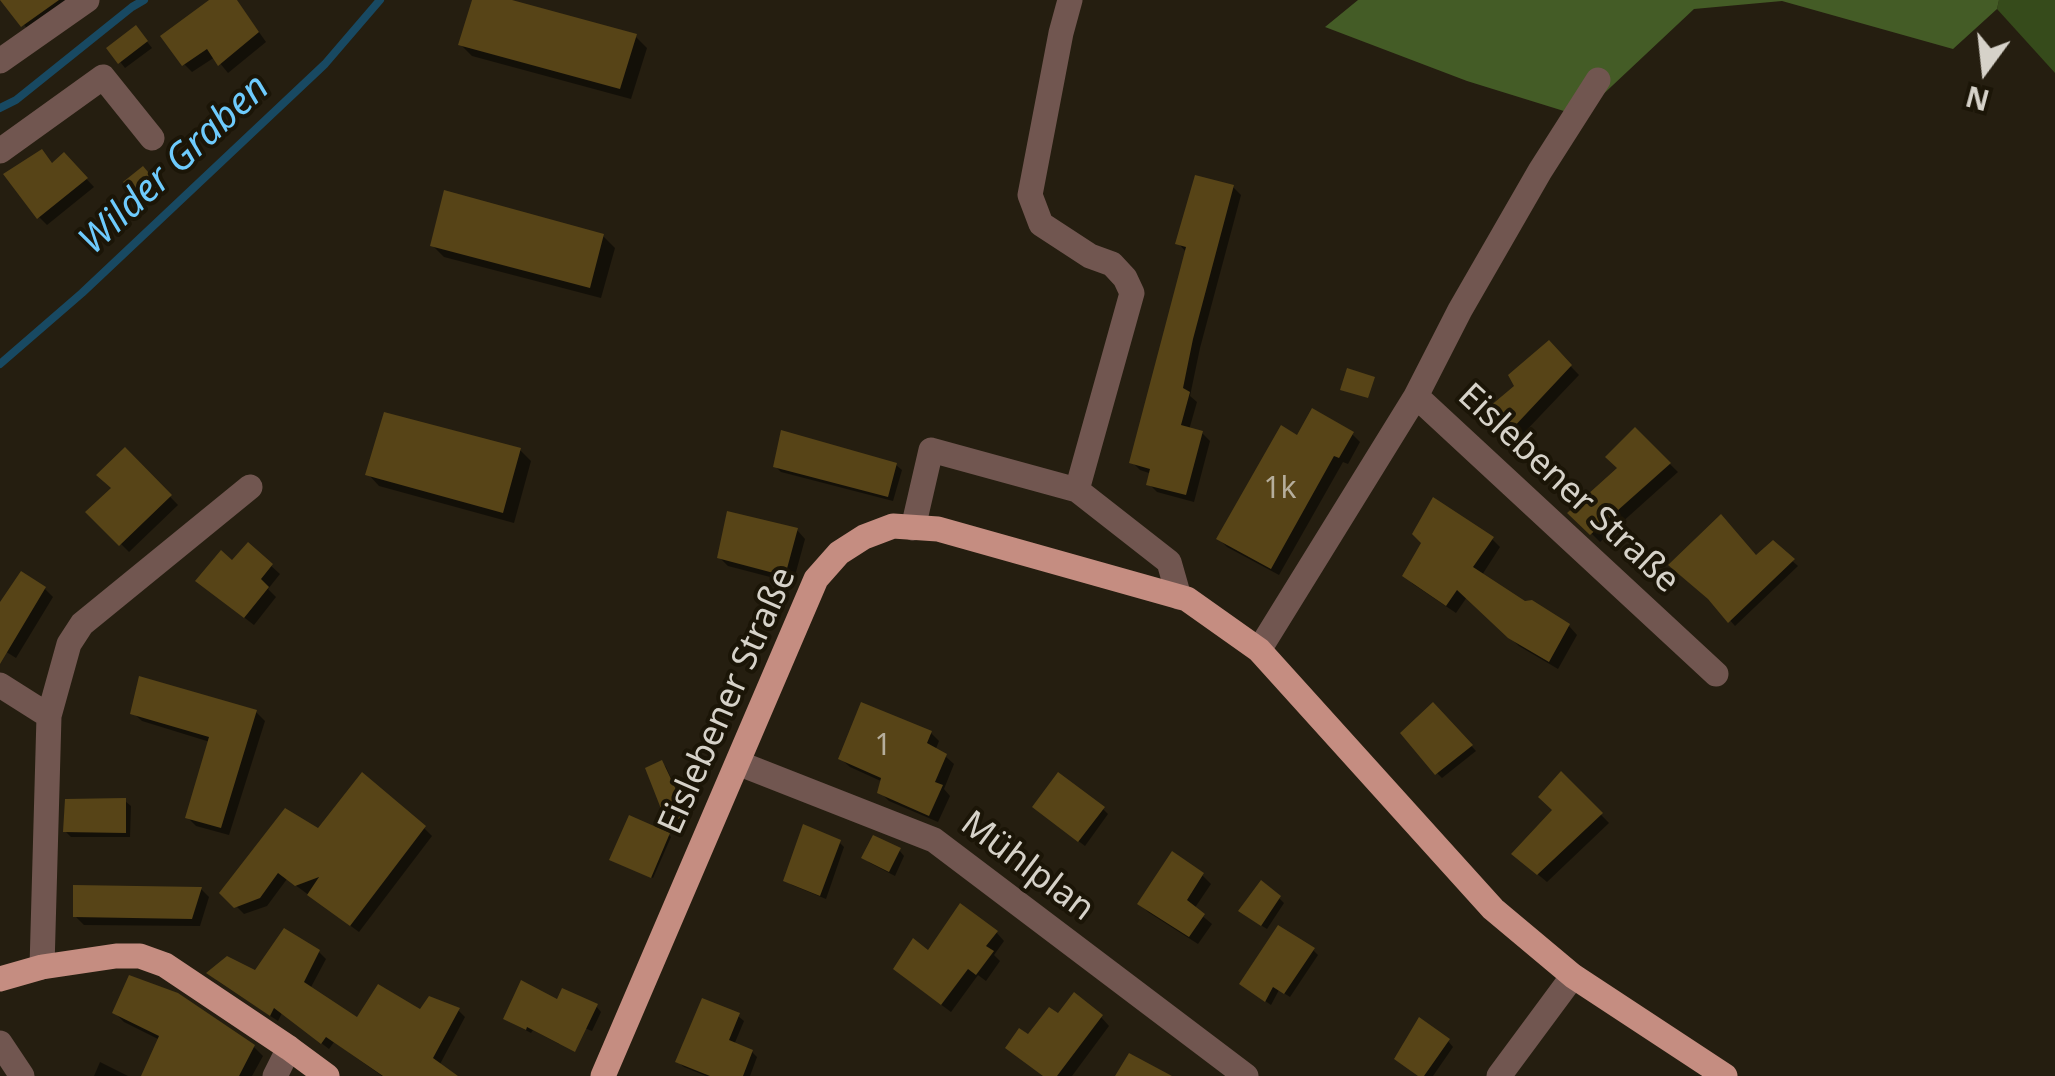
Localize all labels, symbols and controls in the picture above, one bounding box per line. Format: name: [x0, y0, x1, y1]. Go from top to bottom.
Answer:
north arrow: [1935, 20, 2035, 120]
water label: Wilder Graben: [71, 66, 279, 264]
text: N: [1961, 78, 1993, 120]
street label: Eislebener Straße: [1449, 376, 1687, 602]
house number: 1k: [1263, 471, 1297, 507]
street label: Eislebener Straße: [650, 561, 806, 841]
house number: 1: [874, 728, 892, 764]
street label: Mühlplan: [952, 803, 1102, 931]

